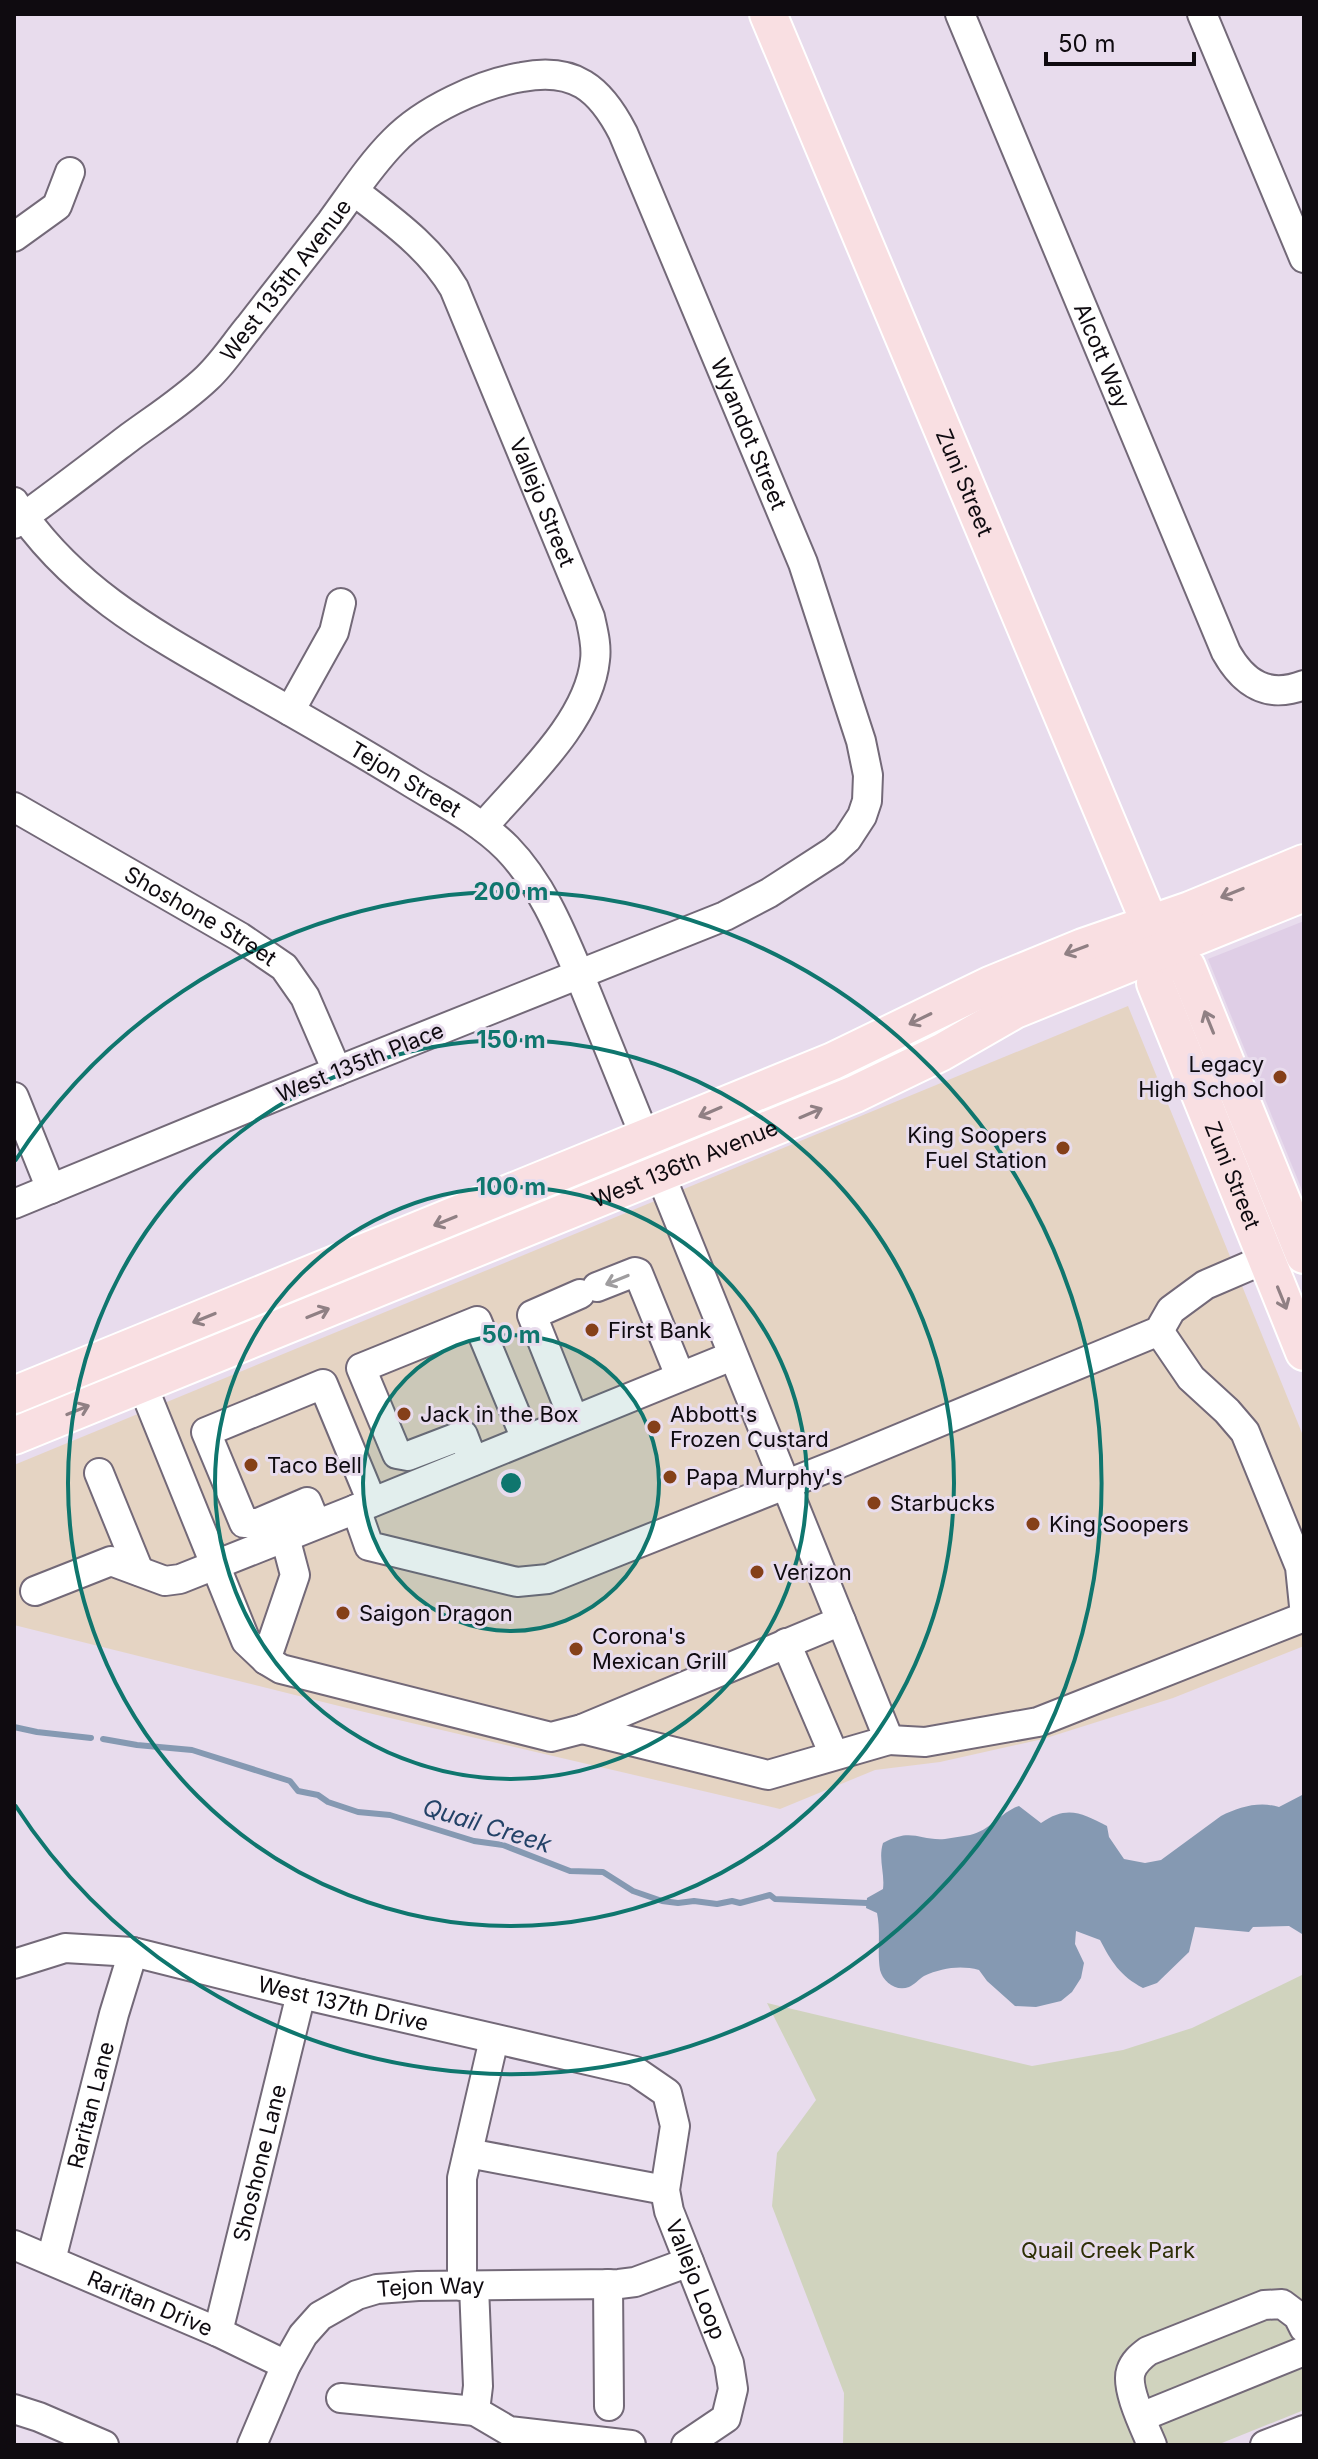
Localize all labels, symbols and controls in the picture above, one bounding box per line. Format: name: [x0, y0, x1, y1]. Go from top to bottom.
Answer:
scale bar: [1046, 16, 1194, 66]
text: 50 m: [1058, 29, 1116, 58]
street label: West 135th Avenue: [215, 194, 356, 366]
street label: Alcott Way: [1069, 299, 1136, 412]
street label: Wyandot Street: [706, 354, 792, 513]
street label: Zuni Street: [931, 425, 999, 540]
street label: Vallejo Street: [504, 434, 581, 570]
street label: Tejon Street: [345, 736, 466, 822]
street label: Shoshone Street: [120, 860, 282, 971]
text: 200 m: [473, 877, 549, 906]
one-way arrow: [1220, 887, 1245, 901]
one-way arrow: [1064, 944, 1089, 958]
one-way arrow: [1201, 1010, 1215, 1035]
one-way arrow: [908, 1012, 932, 1027]
street label: West 135th Place: [273, 1017, 447, 1107]
text: 150 m: [476, 1025, 546, 1054]
place label: Legacy High School: [1138, 1051, 1264, 1102]
marker: Legacy High School: [1271, 1068, 1289, 1086]
one-way arrow: [798, 1104, 823, 1119]
one-way arrow: [698, 1106, 723, 1121]
street label: West 136th Avenue: [588, 1114, 781, 1213]
street label: Zuni Street: [1199, 1118, 1266, 1233]
place label: King Soopers Fuel Station: [907, 1122, 1047, 1173]
marker: King Soopers Fuel Station: [1054, 1139, 1072, 1157]
text: 100 m: [476, 1172, 546, 1201]
one-way arrow: [433, 1214, 458, 1229]
one-way arrow: [605, 1273, 630, 1288]
one-way arrow: [1276, 1285, 1290, 1310]
one-way arrow: [305, 1304, 330, 1319]
one-way arrow: [192, 1312, 217, 1327]
place label: First Bank: [608, 1317, 711, 1343]
text: 50 m: [481, 1320, 541, 1349]
marker: First Bank: [583, 1321, 601, 1339]
one-way arrow: [65, 1401, 90, 1416]
place label: Jack in the Box: [420, 1401, 579, 1427]
place label: Abbott's Frozen Custard: [670, 1401, 829, 1452]
marker: Jack in the Box: [395, 1405, 413, 1423]
marker: Abbott's Frozen Custard: [645, 1418, 663, 1436]
place label: Taco Bell: [267, 1452, 362, 1478]
marker: Taco Bell: [242, 1456, 260, 1474]
place label: Papa Murphy's: [686, 1464, 843, 1490]
marker: Papa Murphy's: [661, 1468, 679, 1486]
centre of rings: [497, 1469, 525, 1497]
place label: Starbucks: [890, 1490, 995, 1516]
marker: Starbucks: [865, 1494, 883, 1512]
place label: King Soopers: [1049, 1511, 1189, 1537]
marker: King Soopers: [1024, 1515, 1042, 1533]
place label: Verizon: [773, 1559, 852, 1585]
marker: Verizon: [748, 1563, 766, 1581]
place label: Saigon Dragon: [359, 1600, 513, 1626]
marker: Saigon Dragon: [334, 1604, 352, 1622]
place label: Corona's Mexican Grill: [592, 1623, 727, 1674]
marker: Corona's Mexican Grill: [567, 1640, 585, 1658]
water label: Quail Creek: [419, 1792, 556, 1859]
street label: West 137th Drive: [255, 1971, 431, 2036]
street label: Raritan Lane: [62, 2039, 119, 2171]
street label: Shoshone Lane: [228, 2082, 291, 2244]
street label: Vallejo Loop: [661, 2216, 731, 2343]
park label: Quail Creek Park: [1021, 2237, 1195, 2263]
street label: Raritan Drive: [83, 2265, 217, 2341]
street label: Tejon Way: [376, 2272, 485, 2302]

